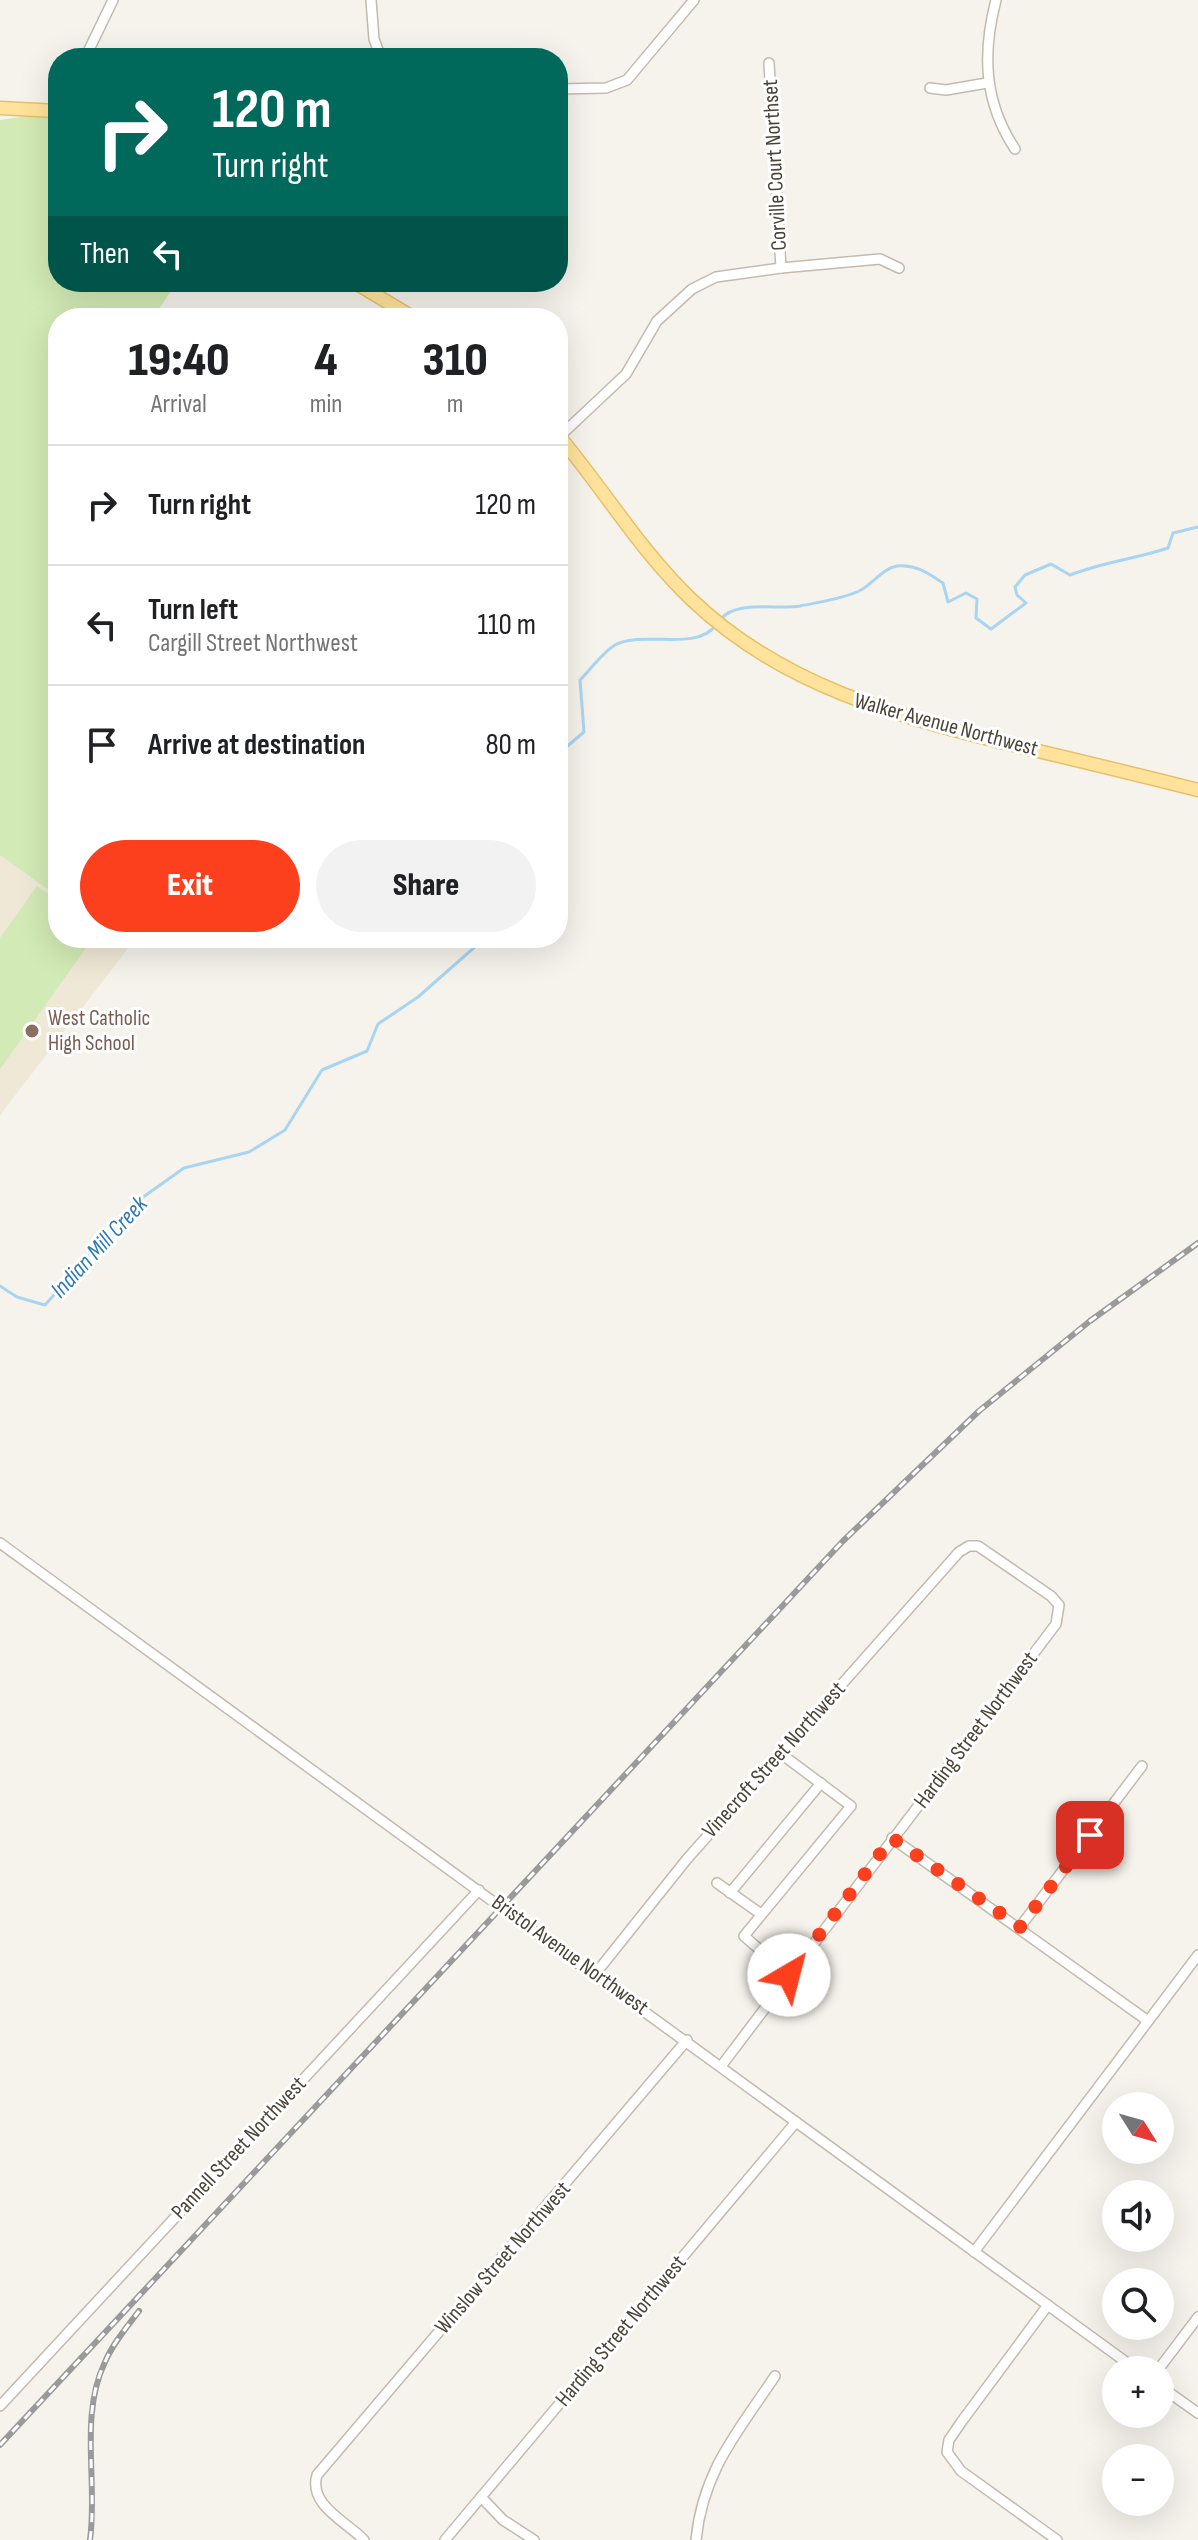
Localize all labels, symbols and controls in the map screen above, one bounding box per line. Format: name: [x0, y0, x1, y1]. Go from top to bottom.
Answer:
text: 120 m: [212, 77, 332, 144]
street label: Corville Court Northset: [757, 78, 793, 251]
icon: right: [80, 80, 184, 184]
text: Turn right: [212, 145, 329, 188]
icon: left: [146, 232, 190, 276]
text: Then: [80, 236, 130, 272]
text: 19:40: [128, 332, 230, 389]
text: 4: [314, 332, 338, 389]
text: 310: [423, 332, 488, 389]
text: Arrival: [151, 389, 207, 420]
text: min: [310, 389, 342, 420]
text: m: [447, 389, 464, 420]
icon: right: [80, 483, 124, 527]
text: Turn right: [148, 487, 251, 523]
text: 120 m: [475, 487, 536, 523]
text: Turn left: [148, 592, 238, 628]
icon: left: [80, 603, 124, 647]
text: 110 m: [478, 607, 536, 643]
text: Cargill Street Northwest: [148, 628, 358, 659]
street label: Walker Avenue Northwest: [851, 687, 1041, 763]
icon: arrive: [80, 723, 124, 767]
text: Arrive at destination: [148, 727, 365, 763]
text: 80 m: [485, 727, 536, 763]
button: Exit: [80, 840, 300, 932]
button: Share: [316, 840, 536, 932]
place label: West Catholic High School: [48, 1005, 150, 1057]
marker: West Catholic High School: [23, 1022, 41, 1040]
water label: Indian Mill Creek: [44, 1189, 154, 1304]
street label: Harding Street Northwest: [908, 1646, 1044, 1814]
street label: Vinecroft Street Northwest: [697, 1676, 852, 1844]
pin: [1056, 1801, 1124, 1869]
icon: arrive: [1068, 1813, 1112, 1857]
street label: Bristol Avenue Northwest: [486, 1889, 654, 2021]
position arrow: [747, 1933, 831, 2017]
street label: Pannell Street Northwest: [166, 2071, 312, 2225]
north arrow: [1102, 2092, 1174, 2164]
map controls: [1102, 2092, 1174, 2516]
street label: Winslow Street Northwest: [429, 2176, 577, 2340]
button: sound: [1102, 2180, 1174, 2252]
street label: Harding Street Northwest: [550, 2250, 692, 2412]
button: search: [1102, 2268, 1174, 2340]
button: +: [1102, 2356, 1174, 2428]
button: −: [1102, 2444, 1174, 2516]

